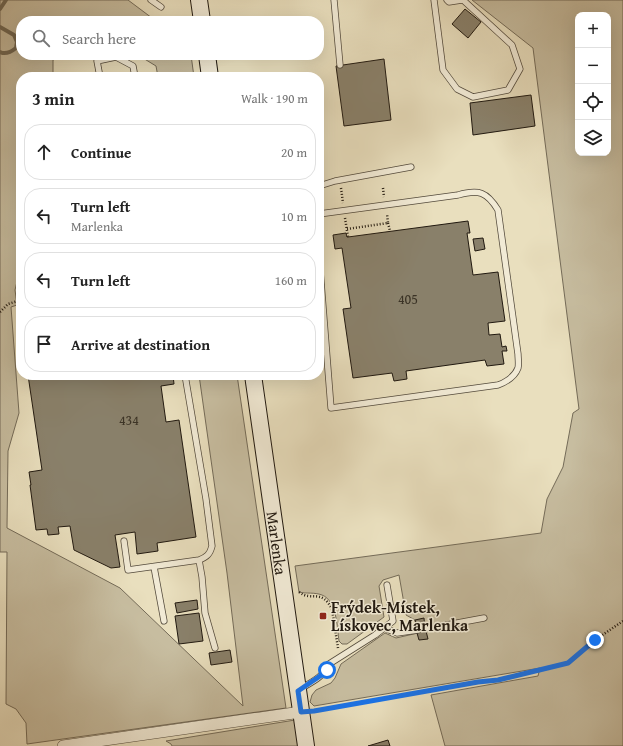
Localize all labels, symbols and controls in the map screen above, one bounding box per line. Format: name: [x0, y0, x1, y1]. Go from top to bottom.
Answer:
map controls: [575, 12, 611, 156]
button: +: [575, 12, 611, 48]
search box: [16, 16, 324, 60]
icon: search: [30, 27, 52, 49]
text: Search here: [62, 28, 136, 49]
button: −: [575, 48, 611, 84]
button: locate: [575, 84, 611, 120]
text: 3 min: [32, 86, 74, 111]
text: Walk · 190 m: [241, 89, 308, 108]
button: layers: [575, 120, 611, 156]
icon: ahead: [33, 141, 55, 163]
text: Continue: [71, 142, 132, 163]
text: 20 m: [281, 143, 307, 162]
text: Turn left: [71, 196, 130, 217]
icon: left: [33, 205, 55, 227]
text: 10 m: [281, 207, 307, 226]
text: Marlenka: [71, 217, 123, 236]
icon: left: [33, 269, 55, 291]
text: Turn left: [71, 270, 130, 291]
text: 160 m: [275, 271, 307, 290]
house number: 405: [398, 289, 418, 309]
icon: arrive: [33, 333, 55, 355]
text: Arrive at destination: [71, 334, 210, 355]
house number: 434: [119, 410, 139, 430]
street label: Marlenka: [261, 510, 293, 577]
place label: Frýdek-Místek, Lískovec, Marlenka: [331, 595, 469, 637]
marker: Frýdek-Místek, Lískovec, Marlenka: [318, 611, 328, 621]
route end: [586, 631, 604, 649]
route start: [318, 661, 336, 679]

